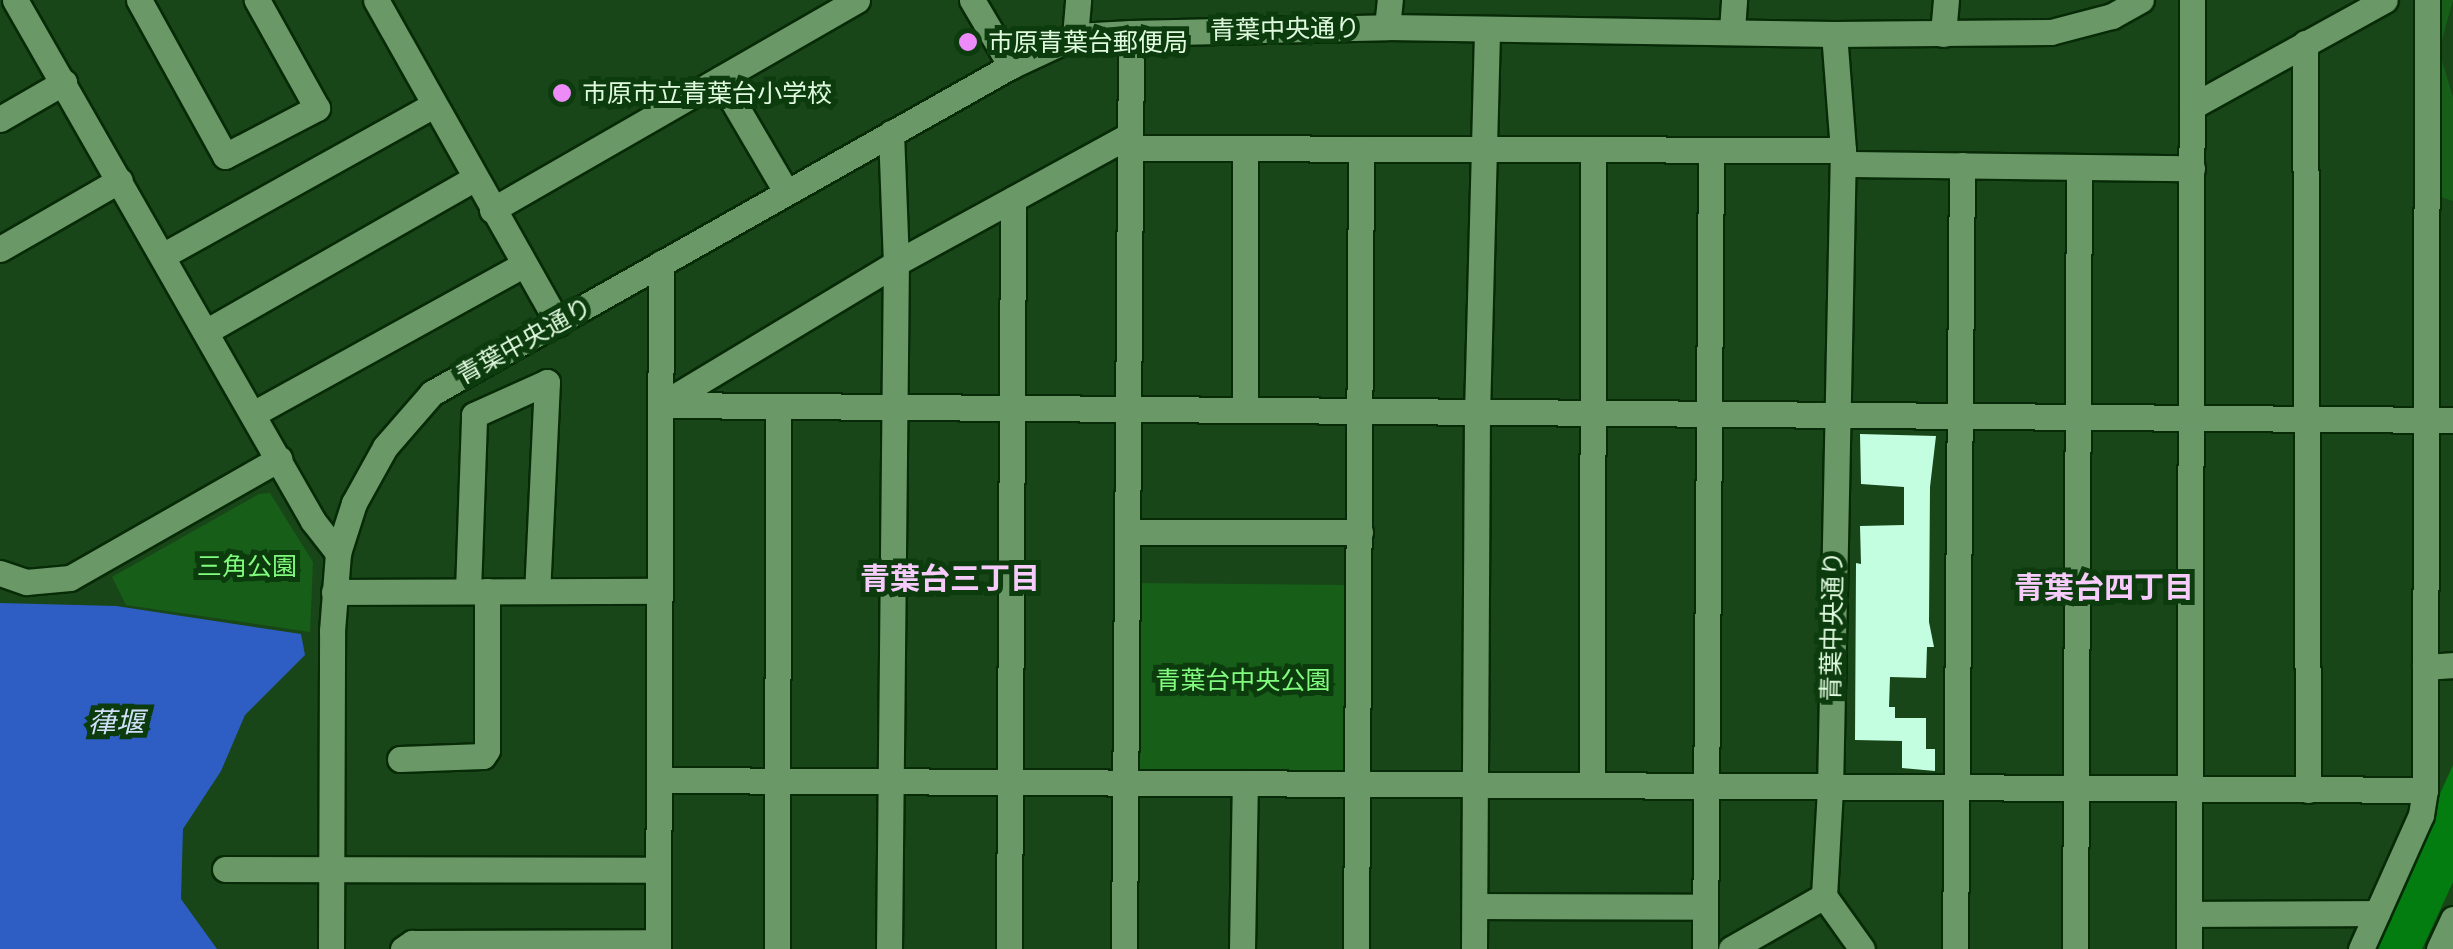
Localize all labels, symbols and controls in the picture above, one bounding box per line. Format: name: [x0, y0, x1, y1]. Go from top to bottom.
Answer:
street label: 青葉中央通り: [1210, 13, 1360, 45]
place label: 市原青葉台郵便局: [988, 27, 1188, 57]
marker: 市原青葉台郵便局: [957, 31, 979, 53]
place label: 市原市立青葉台小学校: [582, 78, 832, 108]
marker: 市原市立青葉台小学校: [551, 82, 573, 104]
street label: 青葉中央通り: [451, 292, 597, 390]
park label: 三角公園: [197, 551, 297, 581]
street label: 青葉中央通り: [1816, 551, 1848, 701]
district label: 青葉台三丁目: [860, 560, 1040, 596]
district label: 青葉台四丁目: [2014, 569, 2194, 605]
park label: 青葉台中央公園: [1156, 665, 1330, 695]
water label: 葎堰: [88, 704, 144, 738]

